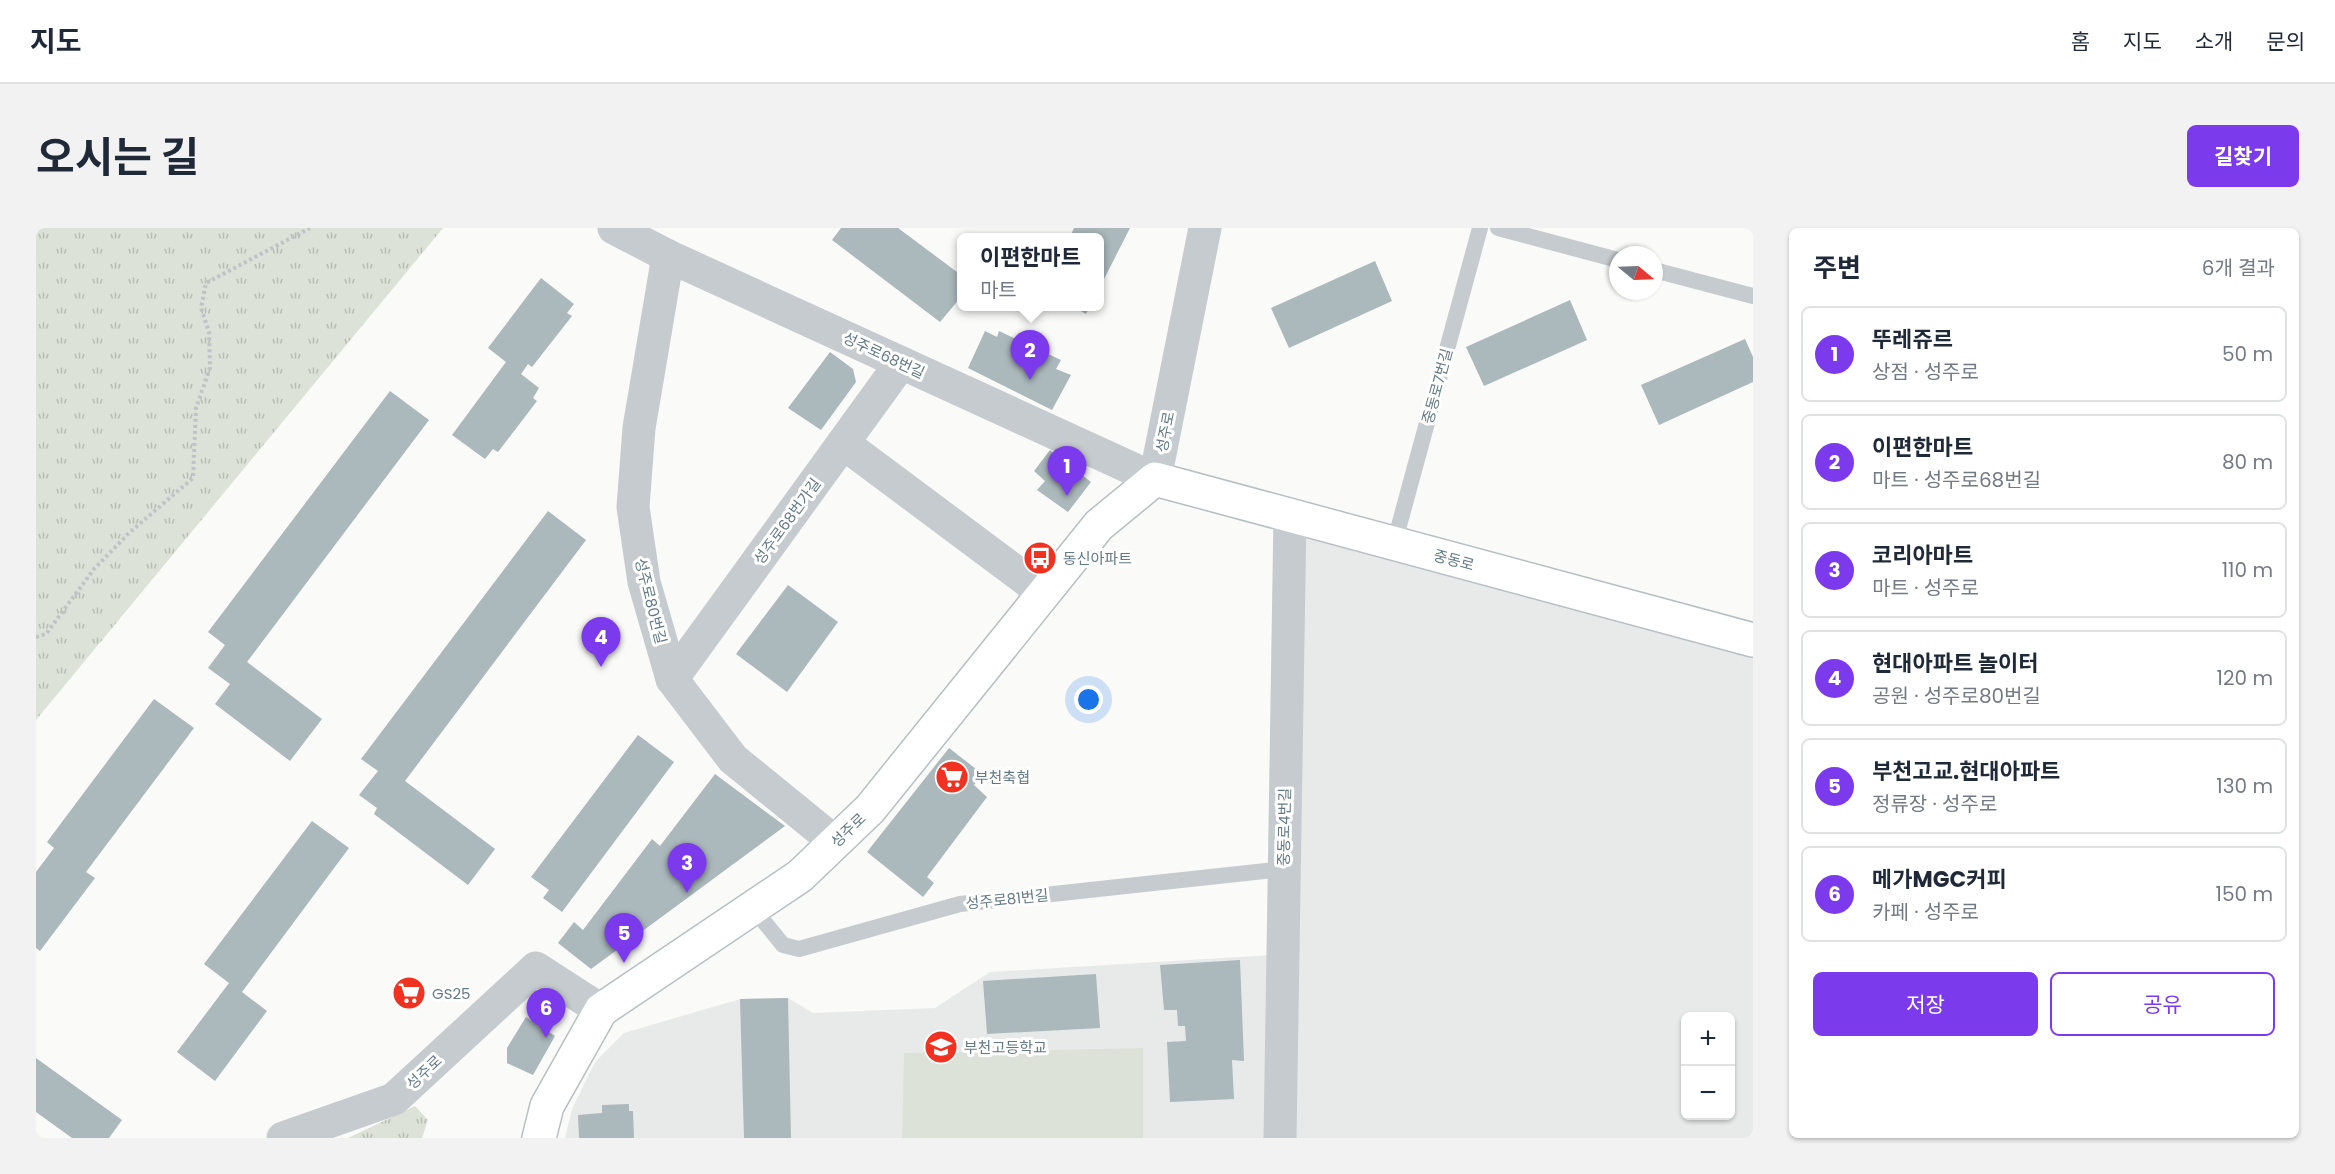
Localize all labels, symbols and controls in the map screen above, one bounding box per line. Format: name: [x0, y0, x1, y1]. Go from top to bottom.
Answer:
text: 지도: [30, 22, 82, 61]
text: 홈: [2071, 27, 2090, 56]
text: 지도: [2123, 27, 2162, 56]
text: 소개: [2195, 27, 2233, 56]
text: 문의: [2266, 27, 2305, 56]
button: 길찾기: [2187, 125, 2299, 187]
text: 오시는 길: [36, 128, 199, 187]
popup: [957, 233, 1104, 311]
text: 이편한마트: [980, 242, 1081, 273]
north arrow: [1609, 246, 1663, 300]
text: 주변: [1813, 250, 1861, 286]
text: 6개 결과: [2202, 254, 2275, 282]
text: 마트: [980, 276, 1017, 304]
text: 뚜레쥬르: [1872, 324, 1953, 355]
street label: 성주로68번길: [840, 327, 928, 383]
pin: 2: [1010, 330, 1050, 380]
text: 1: [1831, 340, 1838, 368]
text: 50 m: [2222, 340, 2273, 368]
street label: 중동로7번길: [1417, 346, 1457, 426]
text: 상점 · 성주로: [1872, 358, 1979, 386]
street label: 성주로: [1151, 410, 1179, 454]
text: 이편한마트: [1872, 432, 1973, 463]
pin: 1: [1048, 446, 1086, 496]
text: 2: [1829, 448, 1840, 476]
text: 80 m: [2222, 448, 2273, 476]
text: 마트 · 성주로68번길: [1872, 466, 2041, 494]
street label: 성주로68번가길: [749, 474, 825, 568]
bus stop icon: 동신아파트: [1022, 540, 1058, 576]
text: 코리아마트: [1872, 540, 1973, 571]
street label: 중동로: [1431, 544, 1477, 576]
place label: 동신아파트: [1063, 548, 1132, 569]
street label: 성주로80번길: [630, 556, 672, 646]
text: 3: [1828, 556, 1841, 584]
text: 110 m: [2222, 556, 2273, 584]
text: 마트 · 성주로: [1872, 574, 1979, 602]
pin: 4: [582, 618, 620, 667]
text: 현대아파트 놀이터: [1872, 648, 2039, 679]
text: 4: [1828, 664, 1841, 692]
text: 120 m: [2217, 664, 2273, 692]
text: 공원 · 성주로80번길: [1872, 682, 2041, 710]
your location: [1074, 685, 1103, 714]
text: 부천고교.현대아파트: [1872, 756, 2060, 787]
supermarket icon: 부천축협: [934, 759, 970, 795]
place label: 부천축협: [975, 767, 1030, 788]
text: 5: [1828, 772, 1841, 800]
text: 130 m: [2216, 772, 2273, 800]
street label: 중동로4번길: [1273, 788, 1295, 866]
text: 정류장 · 성주로: [1872, 790, 1997, 818]
street label: 성주로: [826, 808, 870, 852]
pin: 3: [668, 844, 706, 893]
text: 메가MGC커피: [1872, 864, 2007, 895]
text: 6: [1828, 880, 1841, 908]
text: 150 m: [2216, 880, 2273, 908]
street label: 성주로81번길: [964, 884, 1050, 914]
text: 카페 · 성주로: [1872, 898, 1979, 926]
pin: 5: [604, 914, 644, 963]
button: 저장: [1813, 972, 2038, 1036]
button: 공유: [2050, 972, 2275, 1036]
supermarket icon: GS25: [391, 975, 427, 1011]
place label: GS25: [432, 983, 471, 1004]
pin: 6: [526, 988, 566, 1038]
map controls: [1681, 1012, 1735, 1120]
button: +: [1681, 1012, 1735, 1066]
school or university icon: 부천고등학교: [923, 1029, 959, 1065]
place label: 부천고등학교: [964, 1037, 1047, 1058]
street label: 성주로: [402, 1050, 446, 1094]
button: −: [1681, 1066, 1735, 1120]

